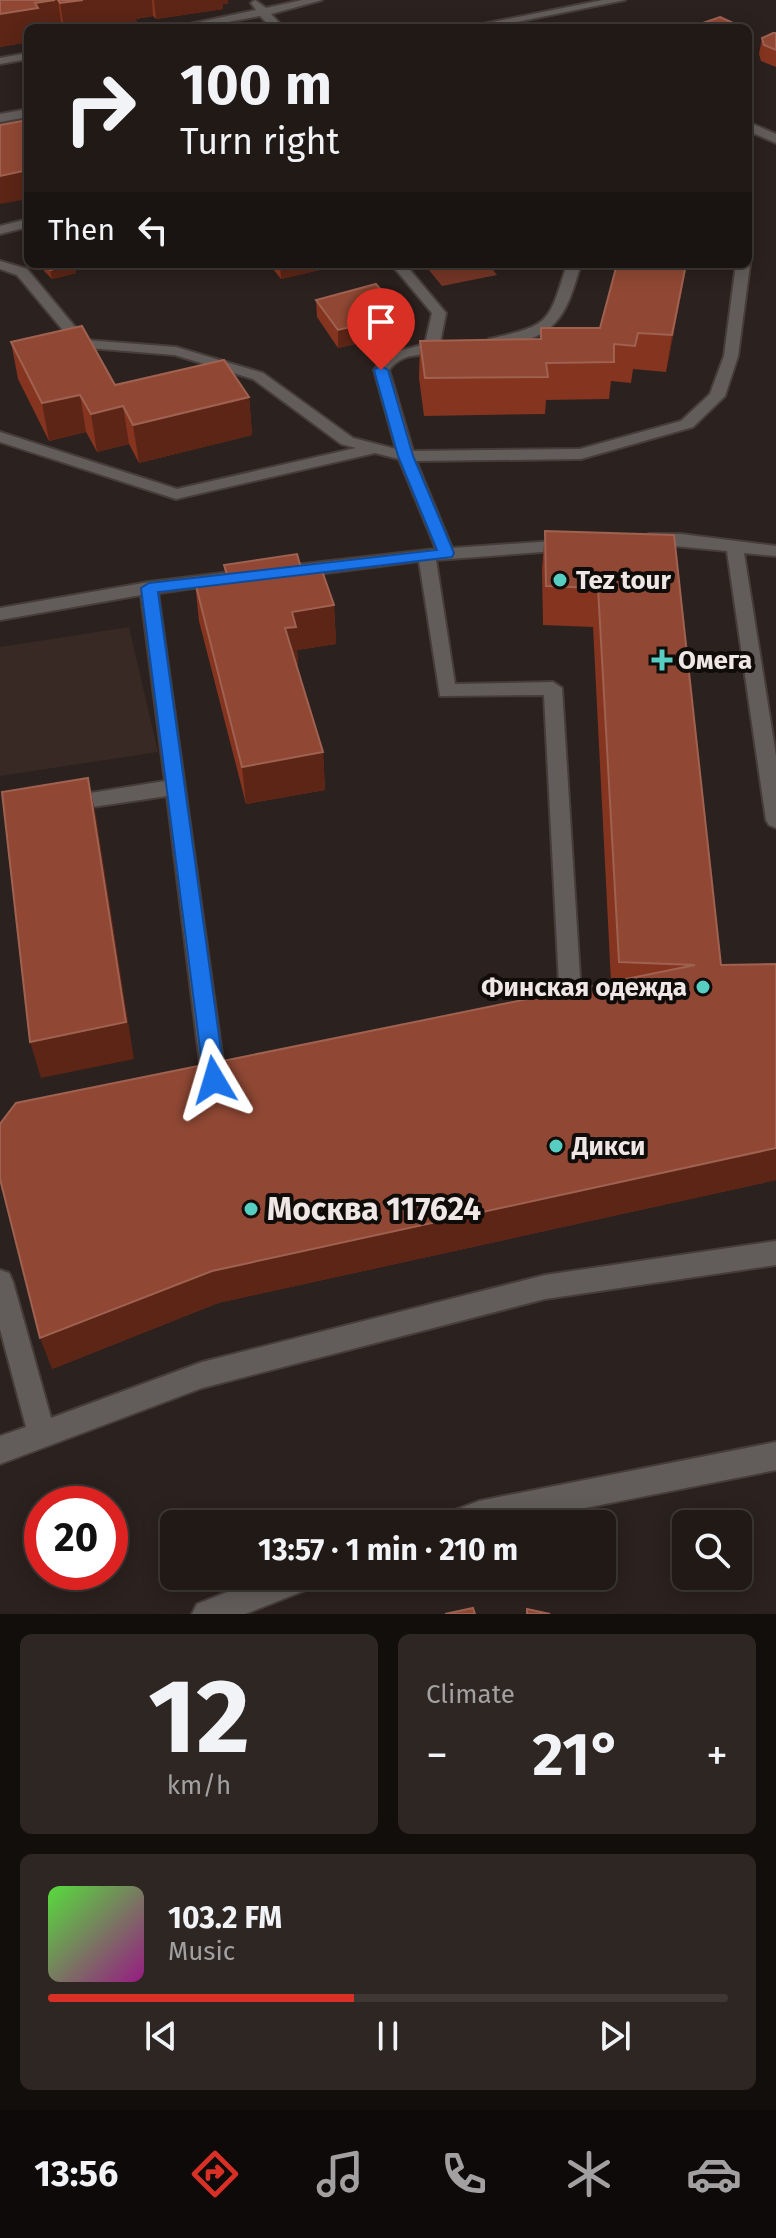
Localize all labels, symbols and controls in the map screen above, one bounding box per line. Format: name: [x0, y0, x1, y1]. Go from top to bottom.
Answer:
text: 100 m: [180, 52, 332, 119]
icon: right: [48, 56, 152, 160]
text: Turn right: [180, 120, 340, 164]
icon: left: [131, 208, 175, 252]
text: Then: [48, 212, 115, 248]
pin: [347, 288, 415, 370]
icon: arrive: [359, 300, 403, 344]
place label: Tez tour: [576, 565, 671, 596]
marker: Tez tour: [551, 571, 569, 589]
place label: Омега: [678, 645, 752, 676]
marker: Омега: [653, 651, 671, 669]
place label: Финская одежда: [481, 972, 687, 1003]
marker: Финская одежда: [694, 978, 712, 996]
position arrow: [172, 1038, 256, 1122]
place label: Дикси: [571, 1131, 645, 1162]
marker: Дикси: [547, 1137, 565, 1155]
place label: Москва 117624: [267, 1190, 481, 1228]
marker: Москва 117624: [242, 1200, 260, 1218]
speed limit sign: 20: [24, 1486, 128, 1590]
map controls: [672, 1510, 752, 1590]
button: search: [672, 1510, 752, 1590]
text: 13:57 · 1 min · 210 m: [258, 1532, 518, 1568]
text: 12: [148, 1655, 250, 1780]
text: Climate: [426, 1679, 515, 1710]
text: 21°: [533, 1719, 621, 1791]
text: −: [426, 1729, 448, 1782]
text: +: [706, 1729, 728, 1782]
text: km/h: [167, 1770, 231, 1801]
text: 103.2 FM: [168, 1900, 282, 1936]
text: Music: [168, 1936, 235, 1967]
icon: previous: [139, 2014, 183, 2058]
icon: pause: [366, 2014, 410, 2058]
icon: next: [593, 2014, 637, 2058]
icon: directions: [187, 2146, 243, 2202]
icon: music: [312, 2146, 368, 2202]
icon: phone: [436, 2146, 492, 2202]
icon: climate: [561, 2146, 617, 2202]
icon: car: [686, 2146, 742, 2202]
text: 13:56: [34, 2152, 118, 2196]

